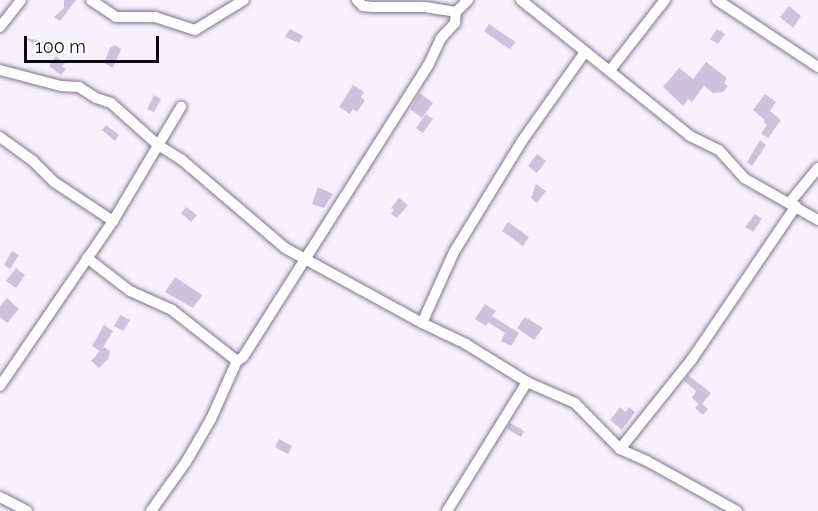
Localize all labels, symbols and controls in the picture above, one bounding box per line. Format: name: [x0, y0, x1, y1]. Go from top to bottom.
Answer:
scale bar: [27, 24, 162, 62]
text: 100 m: [35, 36, 86, 57]

